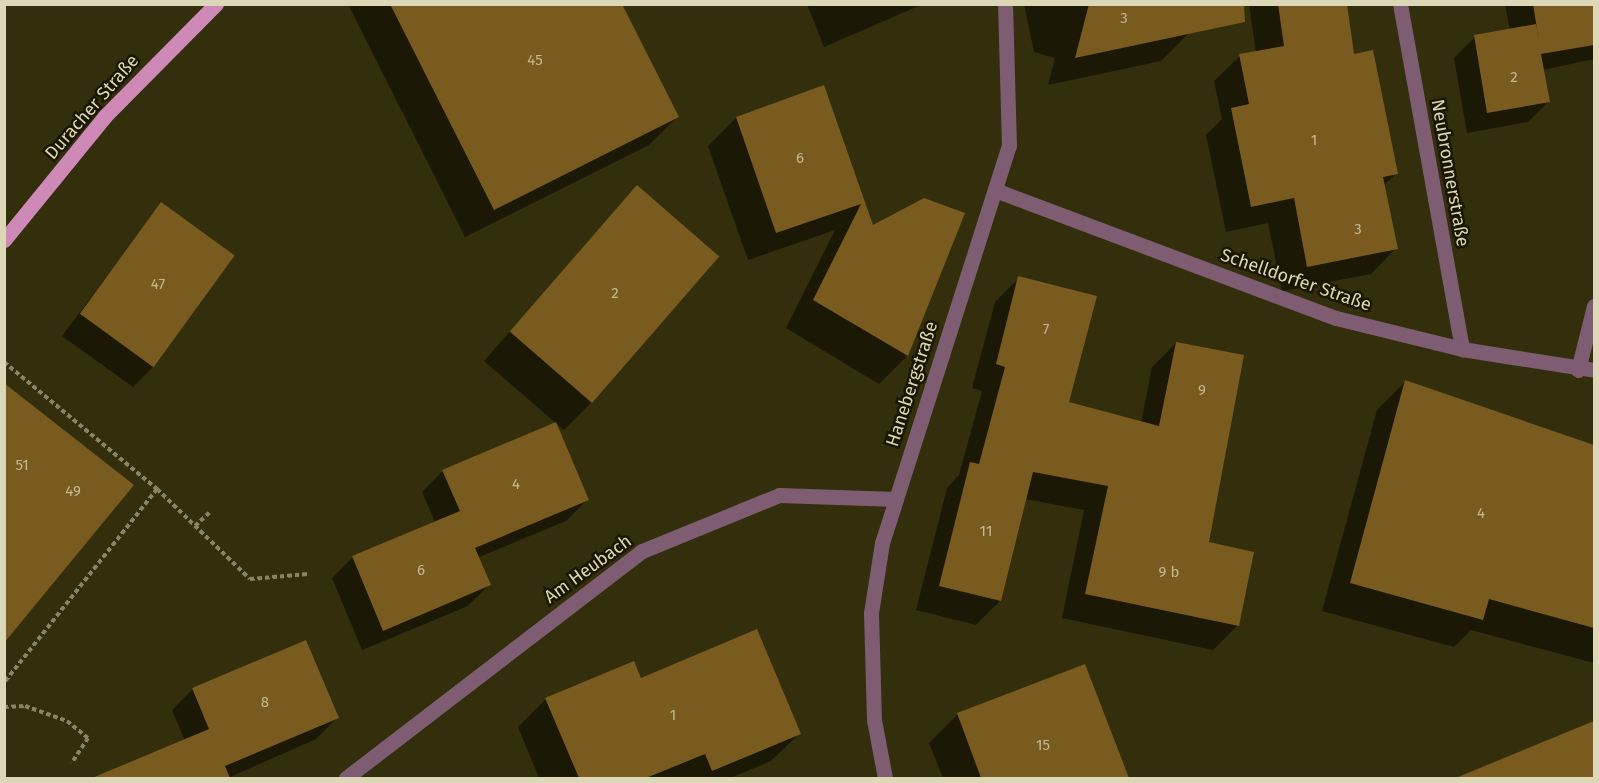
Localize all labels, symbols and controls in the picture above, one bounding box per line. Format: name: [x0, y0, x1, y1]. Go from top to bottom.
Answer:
house number: 3: [1120, 10, 1128, 28]
street label: Duracher Straße: [41, 50, 143, 164]
house number: 45: [527, 52, 543, 70]
house number: 2: [1510, 69, 1518, 87]
street label: Neubronnerstraße: [1426, 98, 1474, 248]
house number: 1: [1311, 132, 1317, 150]
house number: 6: [796, 150, 804, 168]
house number: 3: [1354, 221, 1362, 239]
street label: Schelldorfer Straße: [1218, 244, 1374, 316]
house number: 47: [151, 276, 165, 294]
house number: 2: [611, 285, 619, 303]
street label: Hanebergstraße: [882, 319, 942, 449]
house number: 7: [1043, 321, 1049, 339]
house number: 9: [1198, 382, 1206, 400]
house number: 51: [15, 457, 29, 475]
house number: 4: [512, 476, 520, 494]
house number: 49: [65, 483, 81, 501]
house number: 4: [1477, 505, 1485, 523]
house number: 11: [980, 523, 992, 541]
street label: Am Heubach: [540, 530, 636, 608]
house number: 6: [417, 562, 425, 580]
house number: 9 b: [1159, 564, 1179, 582]
house number: 8: [261, 694, 269, 712]
house number: 1: [670, 707, 676, 725]
house number: 15: [1036, 737, 1050, 755]

